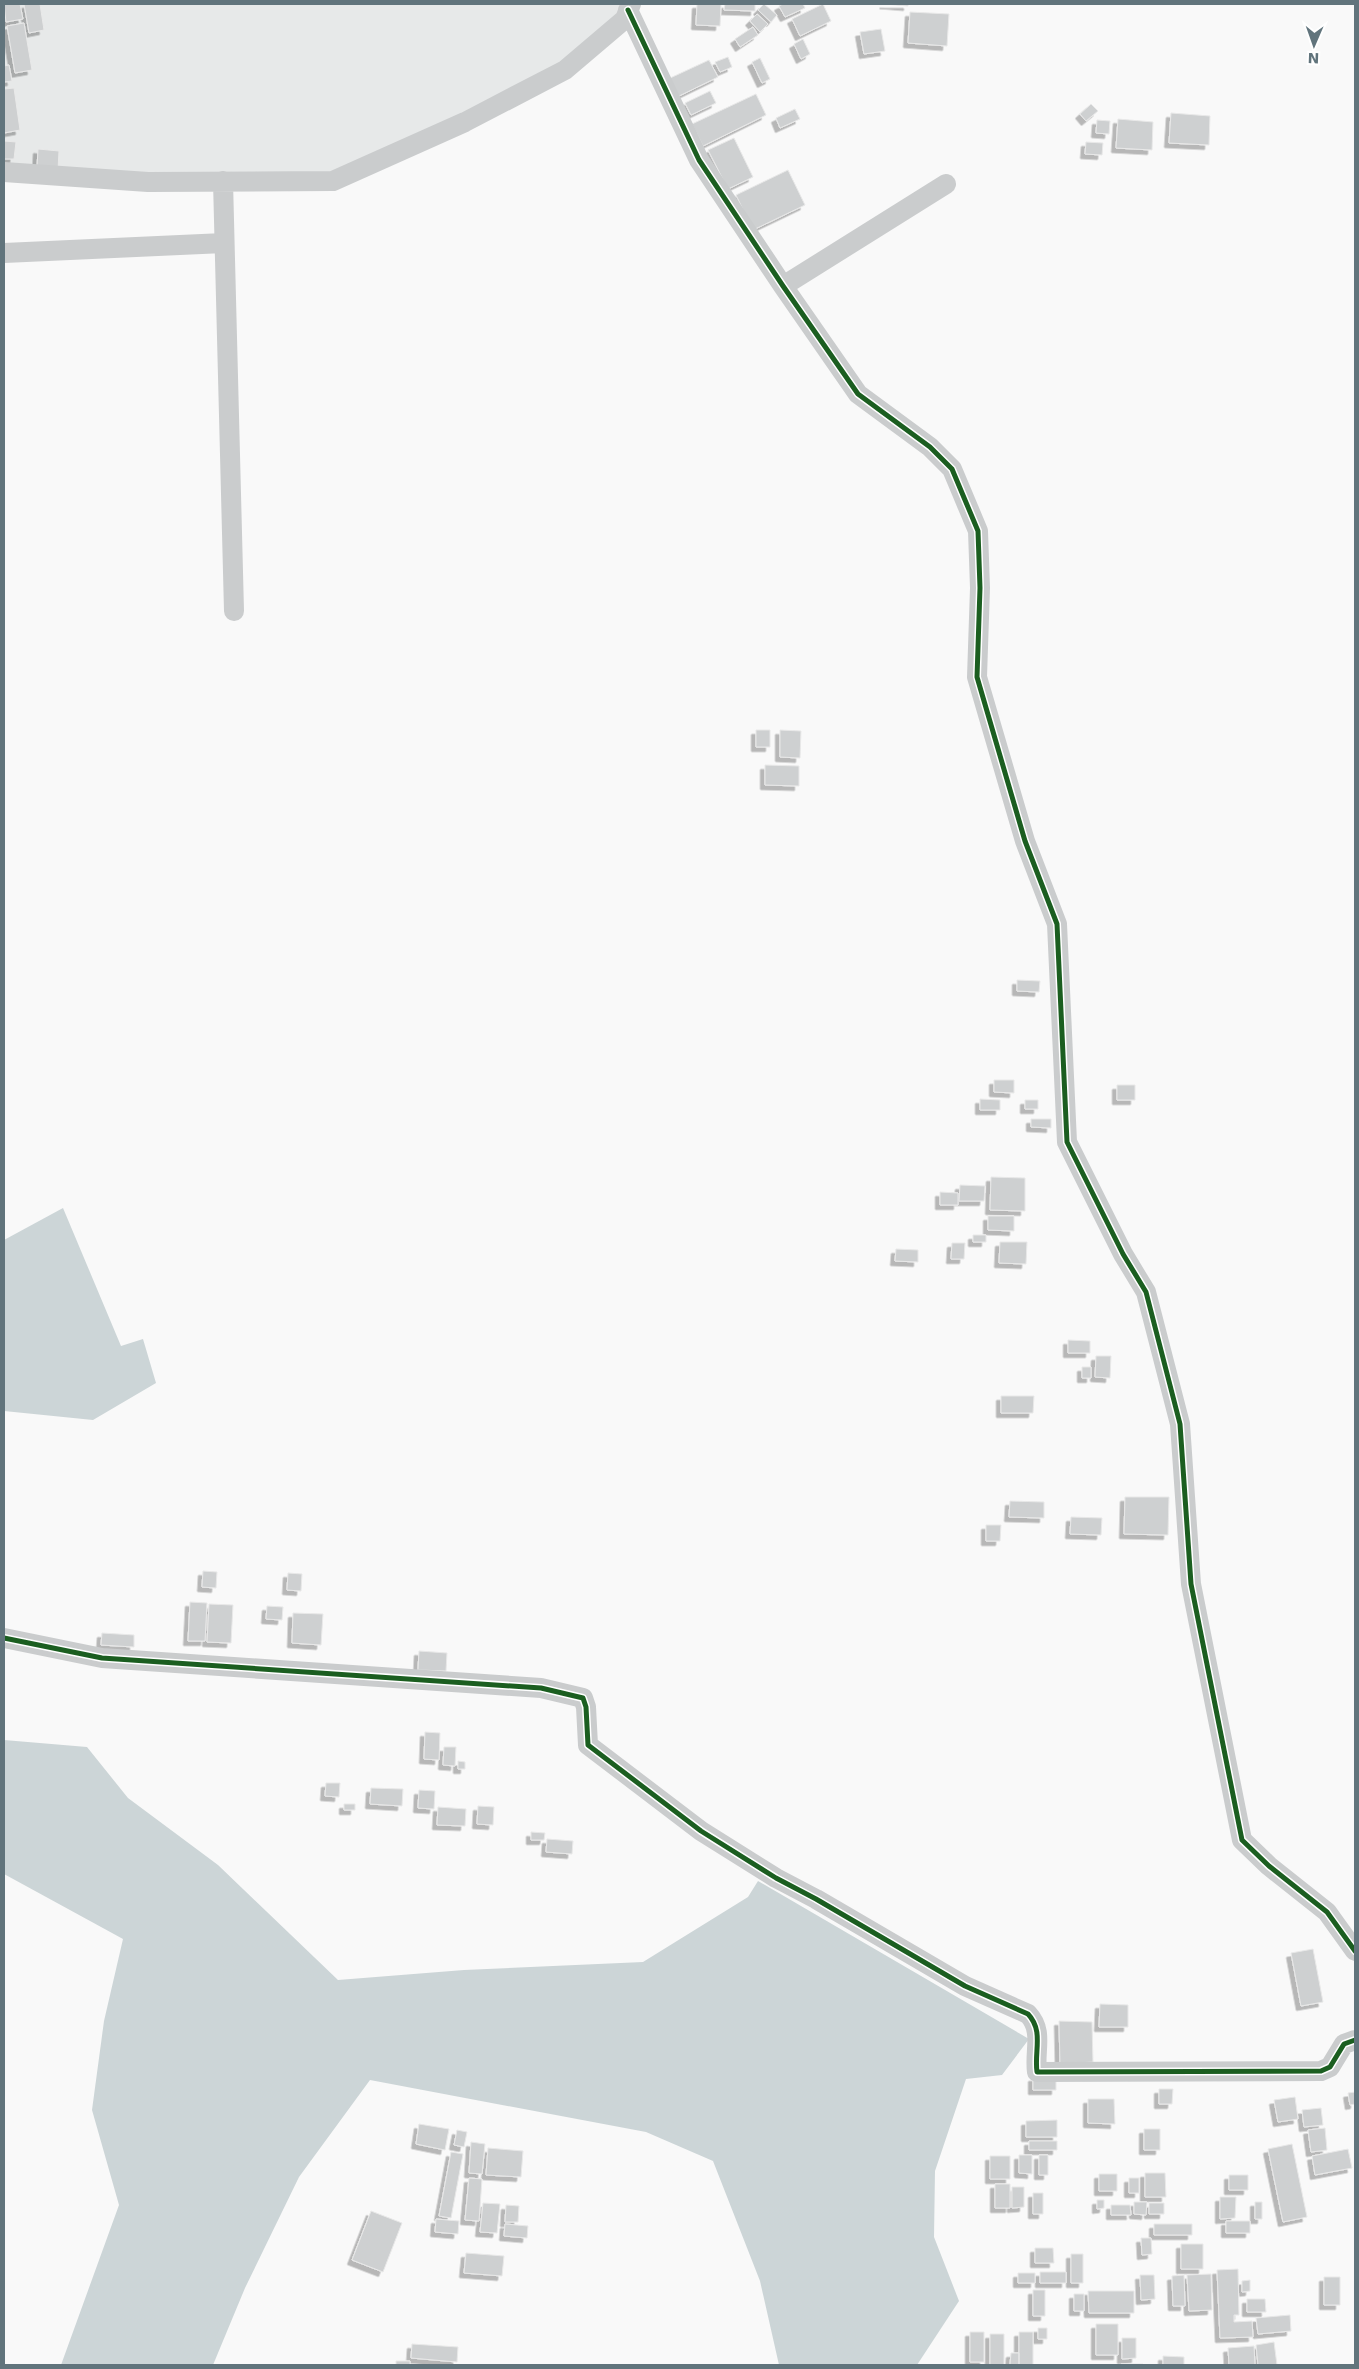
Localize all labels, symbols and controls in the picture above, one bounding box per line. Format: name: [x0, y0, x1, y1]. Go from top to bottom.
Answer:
north arrow: [1289, 20, 1339, 70]
text: N: [1307, 50, 1320, 66]

